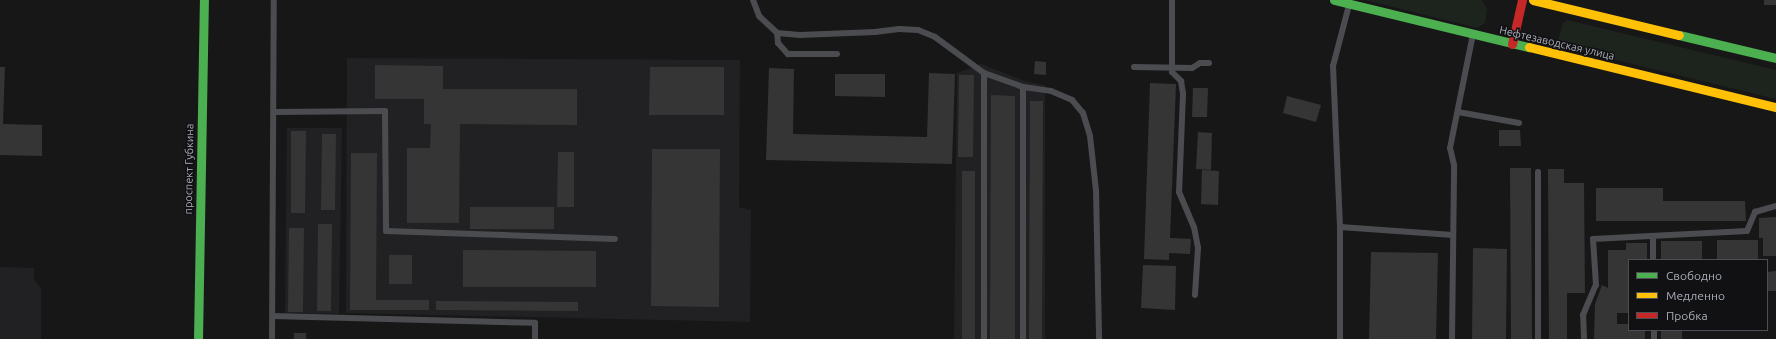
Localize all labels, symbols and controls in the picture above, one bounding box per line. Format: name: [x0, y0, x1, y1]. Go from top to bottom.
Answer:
street label: Нефтезаводская улица: [1498, 23, 1616, 63]
street label: проспект Губкина: [182, 124, 196, 214]
legend: [1628, 259, 1768, 331]
text: Свободно: [1666, 269, 1722, 282]
text: Медленно: [1666, 289, 1725, 302]
text: Пробка: [1666, 309, 1708, 322]

